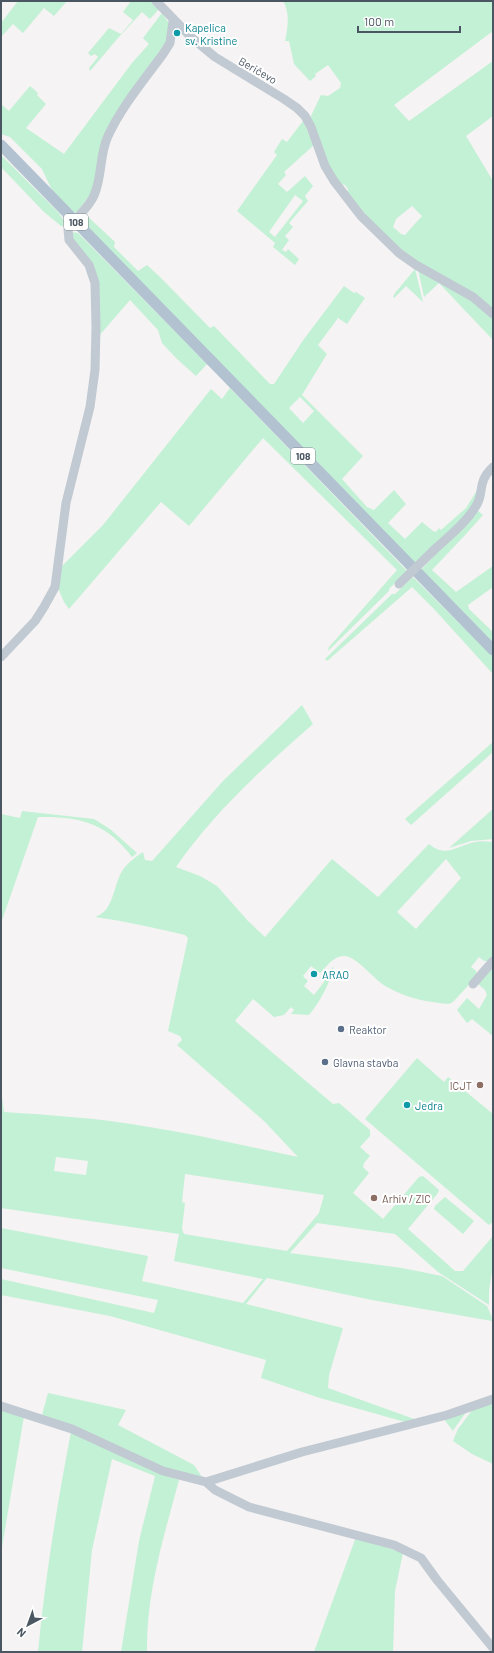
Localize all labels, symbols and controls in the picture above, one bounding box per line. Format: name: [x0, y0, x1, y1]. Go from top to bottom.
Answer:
scale bar: [358, 8, 460, 34]
text: 100 m: [364, 14, 394, 28]
place label: Kapelica sv. Kristine: [185, 21, 237, 47]
marker: Kapelica sv. Kristine: [172, 28, 182, 38]
street label: Beričevo: [237, 54, 279, 86]
road number: 108: [64, 214, 88, 230]
road number: 108: [291, 448, 315, 464]
place label: ARAO: [322, 968, 349, 981]
marker: ARAO: [309, 969, 319, 979]
place label: Reaktor: [349, 1023, 386, 1036]
marker: Reaktor: [336, 1024, 346, 1034]
place label: Glavna stavba: [333, 1056, 399, 1069]
marker: Glavna stavba: [320, 1057, 330, 1067]
place label: ICJT: [450, 1079, 472, 1092]
marker: ICJT: [475, 1080, 485, 1090]
place label: Jedra: [415, 1099, 443, 1112]
marker: Jedra: [402, 1100, 412, 1110]
place label: Arhiv / ZIC: [382, 1192, 431, 1205]
marker: Arhiv / ZIC: [369, 1193, 379, 1203]
north arrow: [8, 1605, 48, 1645]
text: N: [14, 1626, 28, 1640]

